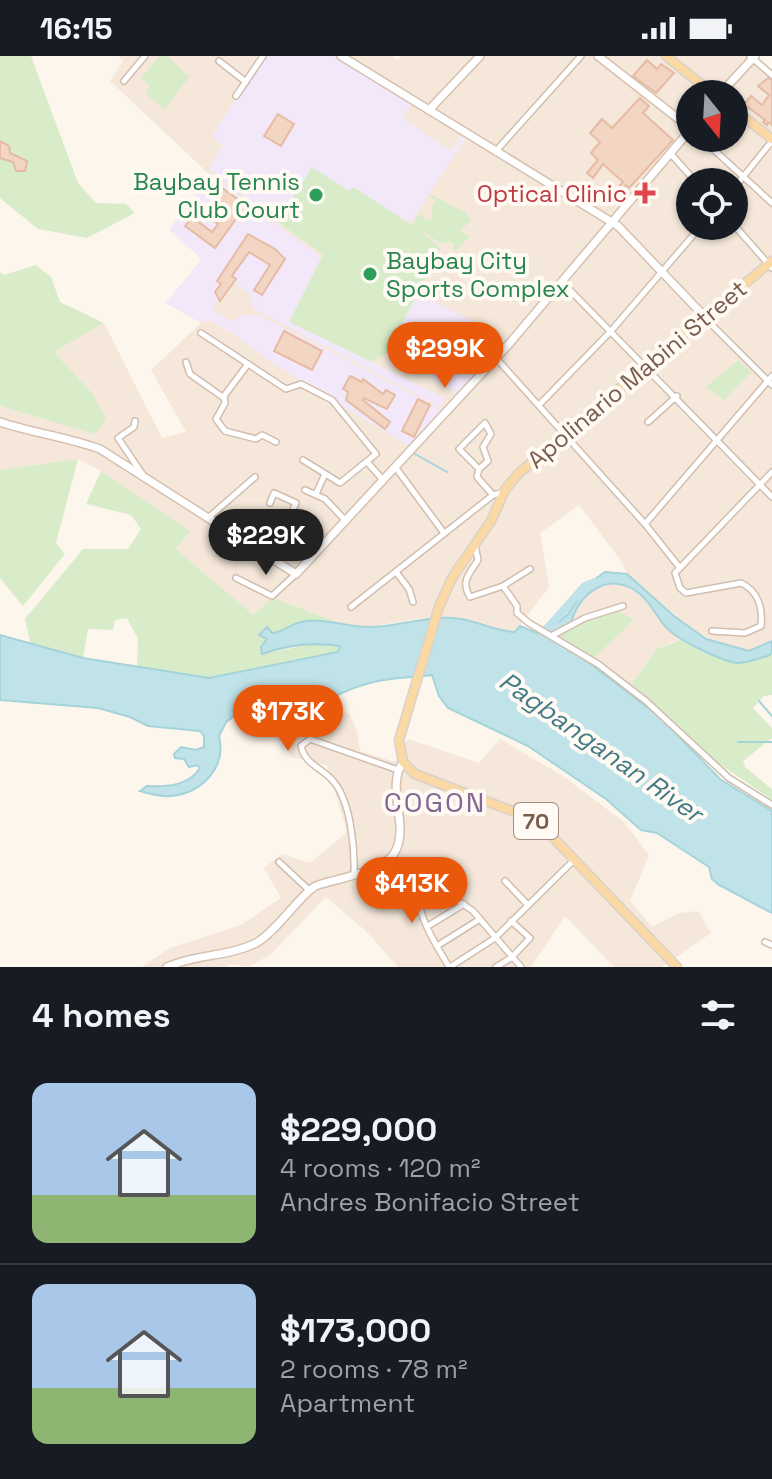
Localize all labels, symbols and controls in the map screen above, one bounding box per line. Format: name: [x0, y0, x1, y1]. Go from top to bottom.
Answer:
text: 16:15: [40, 9, 113, 48]
north arrow: [676, 80, 748, 152]
map controls: [676, 80, 748, 240]
place label: Baybay Tennis Club Court: [133, 166, 300, 225]
button: locate: [676, 168, 748, 240]
place label: Optical Clinic: [477, 178, 627, 209]
marker: Optical Clinic: [634, 182, 656, 204]
marker: Baybay Tennis Club Court: [307, 186, 325, 204]
place label: Baybay City Sports Complex: [386, 245, 570, 304]
marker: Baybay City Sports Complex: [361, 265, 379, 283]
street label: Apolinario Mabini Street: [521, 273, 753, 475]
pin: $299K: [389, 322, 501, 390]
text: $299K: [405, 331, 485, 365]
pin: $229K: [210, 509, 322, 577]
text: $229K: [227, 518, 305, 552]
water label: Pagbanganan River: [493, 664, 712, 832]
pin: $173K: [232, 685, 344, 753]
text: $173K: [251, 694, 325, 728]
district label: COGON: [384, 784, 486, 820]
road number: 70: [514, 803, 558, 839]
pin: $413K: [356, 857, 468, 925]
text: $413K: [374, 866, 450, 900]
icon: filters: [696, 993, 740, 1037]
text: 4 homes: [32, 994, 170, 1037]
text: $229,000: [280, 1108, 437, 1151]
icon: home: [96, 1115, 192, 1211]
text: 4 rooms · 120 m²: [280, 1151, 480, 1185]
text: Andres Bonifacio Street: [280, 1185, 580, 1219]
text: $173,000: [280, 1309, 431, 1352]
icon: home: [96, 1316, 192, 1412]
text: 2 rooms · 78 m²: [280, 1352, 467, 1386]
text: Apartment: [280, 1386, 415, 1420]

